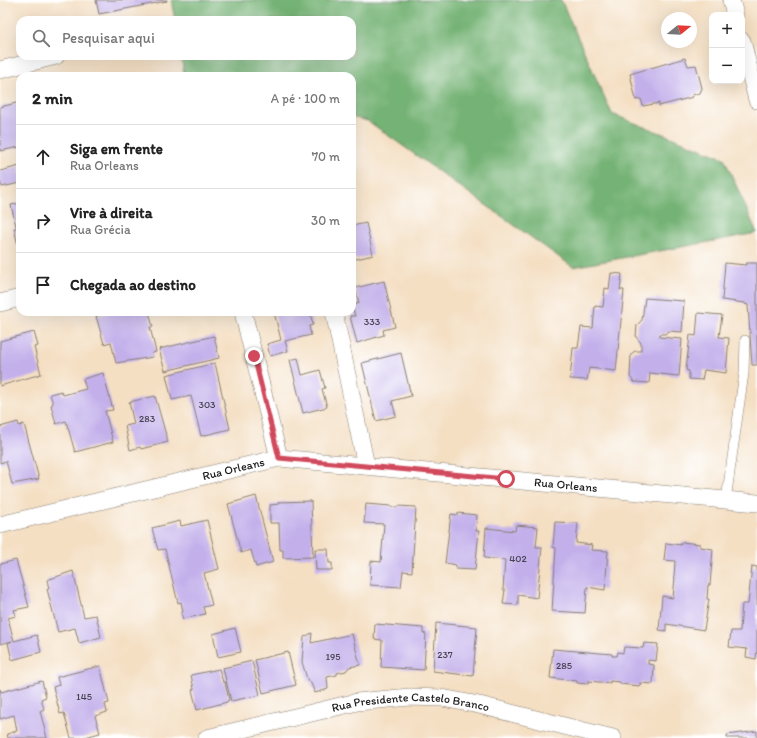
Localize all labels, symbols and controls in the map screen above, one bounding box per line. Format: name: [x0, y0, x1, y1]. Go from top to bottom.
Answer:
north arrow: [661, 12, 697, 48]
map controls: [709, 12, 745, 84]
button: +: [709, 12, 745, 48]
search box: [16, 16, 356, 60]
icon: search: [30, 27, 52, 49]
text: Pesquisar aqui: [62, 29, 155, 47]
button: −: [709, 48, 745, 84]
text: 2 min: [32, 88, 72, 108]
text: A pé · 100 m: [271, 91, 340, 106]
text: Siga em frente: [70, 140, 163, 158]
icon: ahead: [32, 146, 54, 168]
text: 70 m: [312, 149, 340, 164]
text: Rua Orleans: [70, 158, 139, 173]
text: Vire à direita: [70, 204, 153, 222]
icon: right: [32, 210, 54, 232]
text: 30 m: [311, 213, 340, 228]
text: Rua Grécia: [70, 222, 131, 237]
icon: arrive: [32, 274, 54, 296]
text: Chegada ao destino: [70, 276, 196, 294]
house number: 333: [364, 315, 381, 328]
route end: [245, 347, 263, 365]
house number: 303: [198, 398, 216, 411]
house number: 283: [139, 412, 156, 425]
street label: Rua Orleans: [201, 455, 266, 483]
route start: [497, 470, 515, 488]
street label: Rua Orleans: [533, 475, 598, 495]
house number: 402: [509, 552, 527, 565]
house number: 237: [437, 648, 453, 661]
house number: 195: [325, 650, 341, 663]
house number: 285: [556, 659, 572, 672]
house number: 145: [76, 690, 92, 703]
street label: Rua Presidente Castelo Branco: [330, 690, 491, 715]

